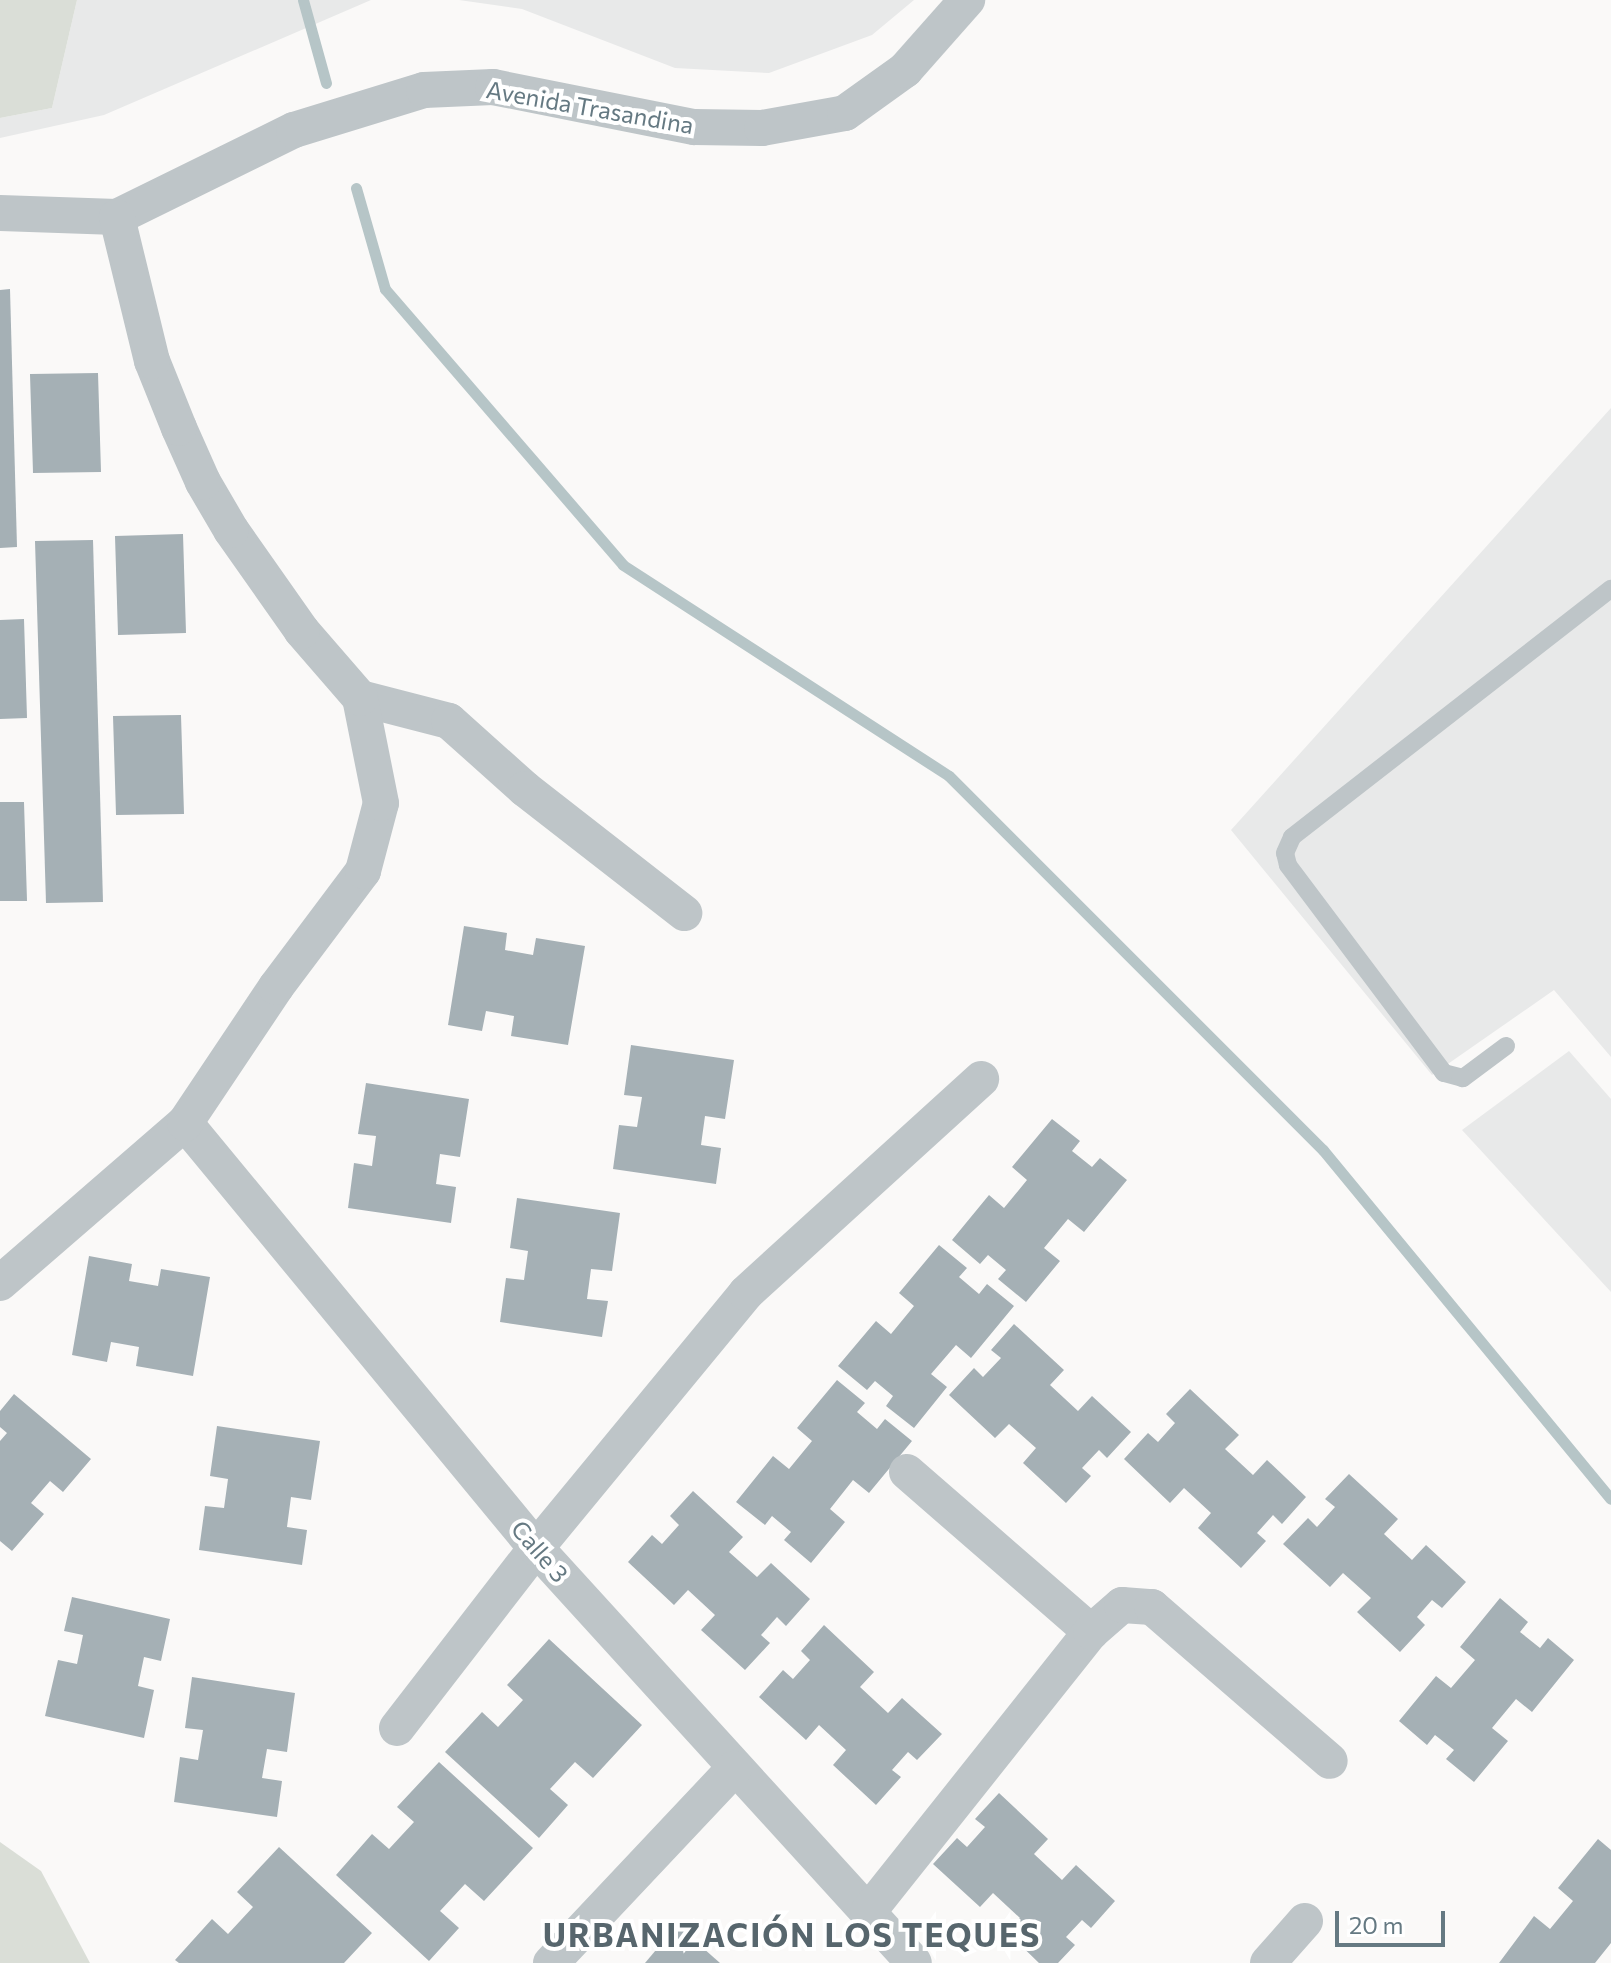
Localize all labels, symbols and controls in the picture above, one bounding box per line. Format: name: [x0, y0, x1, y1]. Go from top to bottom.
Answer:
street label: Avenida Trasandina: [484, 75, 696, 139]
street label: Calle 3: [505, 1514, 575, 1588]
scale bar: [1339, 1895, 1449, 1945]
text: 20 m: [1349, 1910, 1403, 1939]
district label: URBANIZACIÓN LOS TEQUES: [543, 1915, 1041, 1953]

